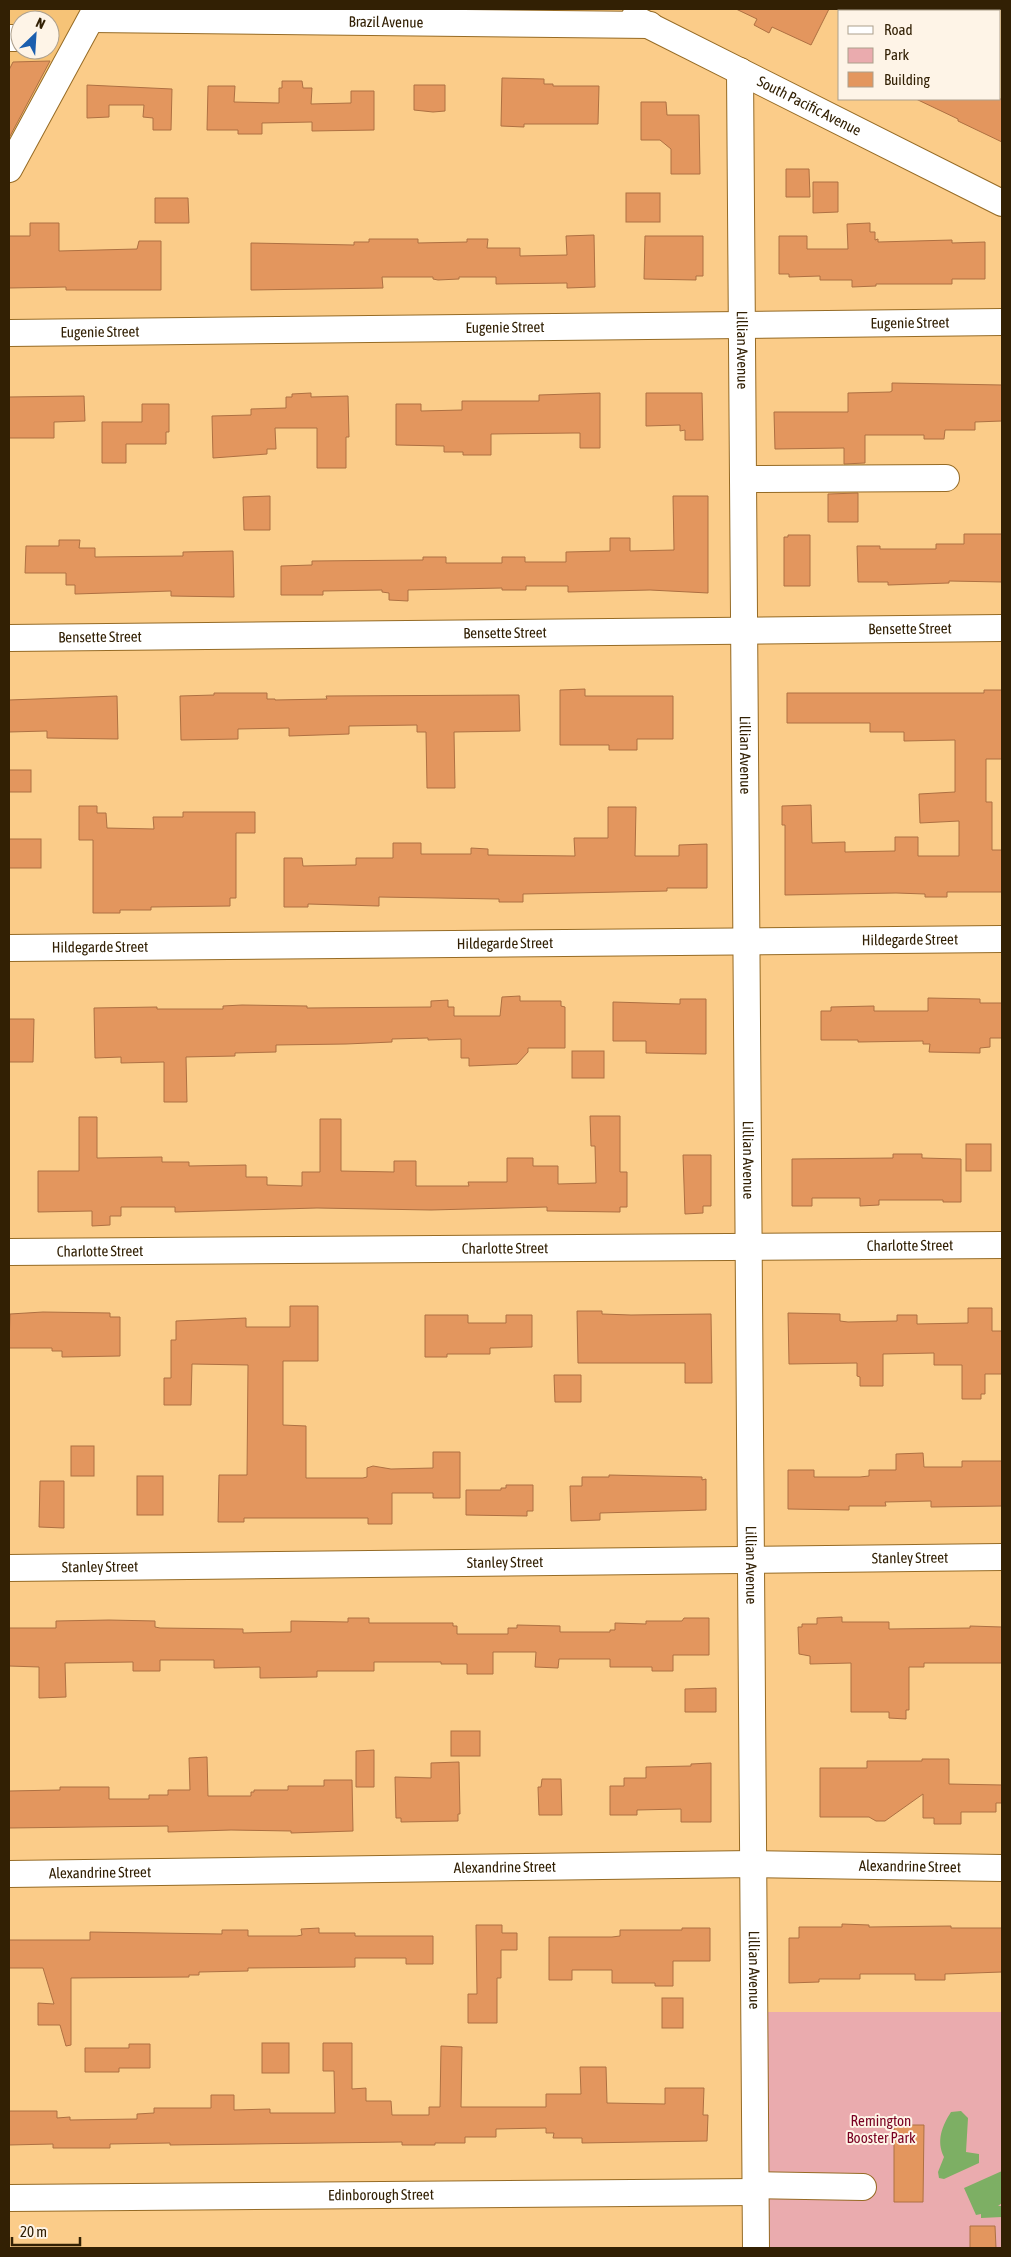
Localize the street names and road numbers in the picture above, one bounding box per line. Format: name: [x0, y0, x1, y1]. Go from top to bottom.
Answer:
street label: Brazil Avenue: [349, 13, 424, 31]
street label: South Pacific Avenue: [755, 72, 864, 139]
street label: Lillian Avenue: [734, 311, 751, 390]
street label: Eugenie Street: [870, 314, 950, 331]
street label: Eugenie Street: [465, 318, 545, 336]
street label: Eugenie Street: [60, 323, 140, 340]
street label: Bensette Street: [868, 620, 952, 637]
street label: Bensette Street: [463, 624, 547, 641]
street label: Bensette Street: [58, 628, 142, 646]
street label: Lillian Avenue: [737, 716, 754, 795]
street label: Hildegarde Street: [862, 930, 958, 948]
street label: Hildegarde Street: [457, 934, 553, 952]
street label: Hildegarde Street: [52, 938, 148, 956]
street label: Lillian Avenue: [740, 1121, 757, 1199]
street label: Charlotte Street: [867, 1236, 953, 1254]
street label: Charlotte Street: [462, 1239, 548, 1257]
street label: Charlotte Street: [57, 1242, 143, 1260]
street label: Lillian Avenue: [743, 1526, 760, 1604]
street label: Stanley Street: [872, 1549, 948, 1566]
street label: Stanley Street: [467, 1553, 543, 1571]
street label: Stanley Street: [62, 1558, 138, 1575]
street label: Alexandrine Street: [859, 1857, 961, 1875]
street label: Alexandrine Street: [454, 1858, 556, 1876]
street label: Alexandrine Street: [49, 1863, 151, 1881]
street label: Lillian Avenue: [746, 1931, 763, 2009]
street label: Edinborough Street: [328, 2186, 434, 2203]

